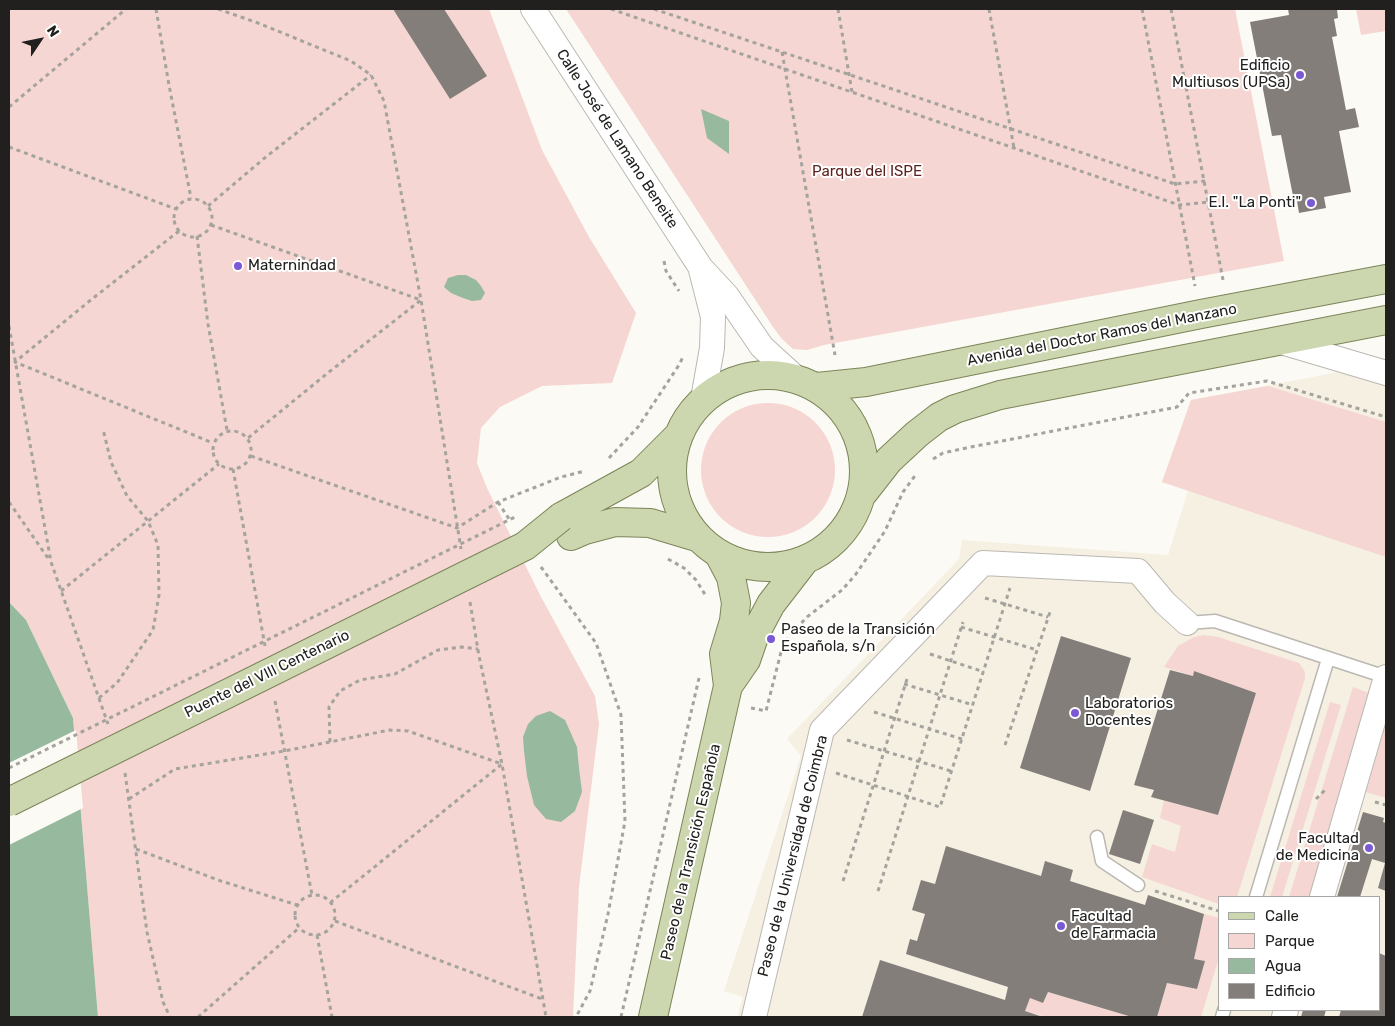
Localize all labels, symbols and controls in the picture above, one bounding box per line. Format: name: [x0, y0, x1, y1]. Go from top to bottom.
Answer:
north arrow: [15, 15, 65, 65]
text: N: [43, 22, 63, 40]
street label: Calle José de Lamano Beneite: [552, 46, 682, 232]
place label: Edificio Multiusos (UPSa): [1172, 57, 1290, 92]
marker: Edificio Multiusos (UPSa): [1294, 69, 1306, 81]
park label: Parque del ISPE: [812, 163, 922, 181]
place label: E.I. "La Ponti": [1209, 194, 1301, 212]
marker: E.I. "La Ponti": [1305, 197, 1317, 209]
place label: Maternindad: [248, 257, 336, 275]
marker: Maternindad: [232, 260, 244, 272]
street label: Avenida del Doctor Ramos del Manzano: [966, 300, 1238, 370]
place label: Paseo de la Transición Española, s/n: [781, 621, 935, 656]
street label: Puente del VIII Centenario: [182, 626, 352, 722]
marker: Paseo de la Transición Española, s/n: [765, 633, 777, 645]
place label: Laboratorios Docentes: [1085, 695, 1173, 730]
marker: Laboratorios Docentes: [1069, 707, 1081, 719]
street label: Paseo de la Universidad de Coimbra: [754, 733, 832, 979]
street label: Paseo de la Transición Española: [657, 742, 725, 962]
place label: Facultad de Medicina: [1276, 830, 1359, 865]
marker: Facultad de Medicina: [1363, 842, 1375, 854]
legend: [1218, 896, 1380, 1011]
text: Calle: [1265, 907, 1299, 925]
place label: Facultad de Farmacia: [1071, 908, 1156, 943]
marker: Facultad de Farmacia: [1055, 920, 1067, 932]
text: Parque: [1265, 932, 1315, 950]
text: Agua: [1265, 957, 1301, 975]
text: Edificio: [1265, 982, 1315, 1000]

